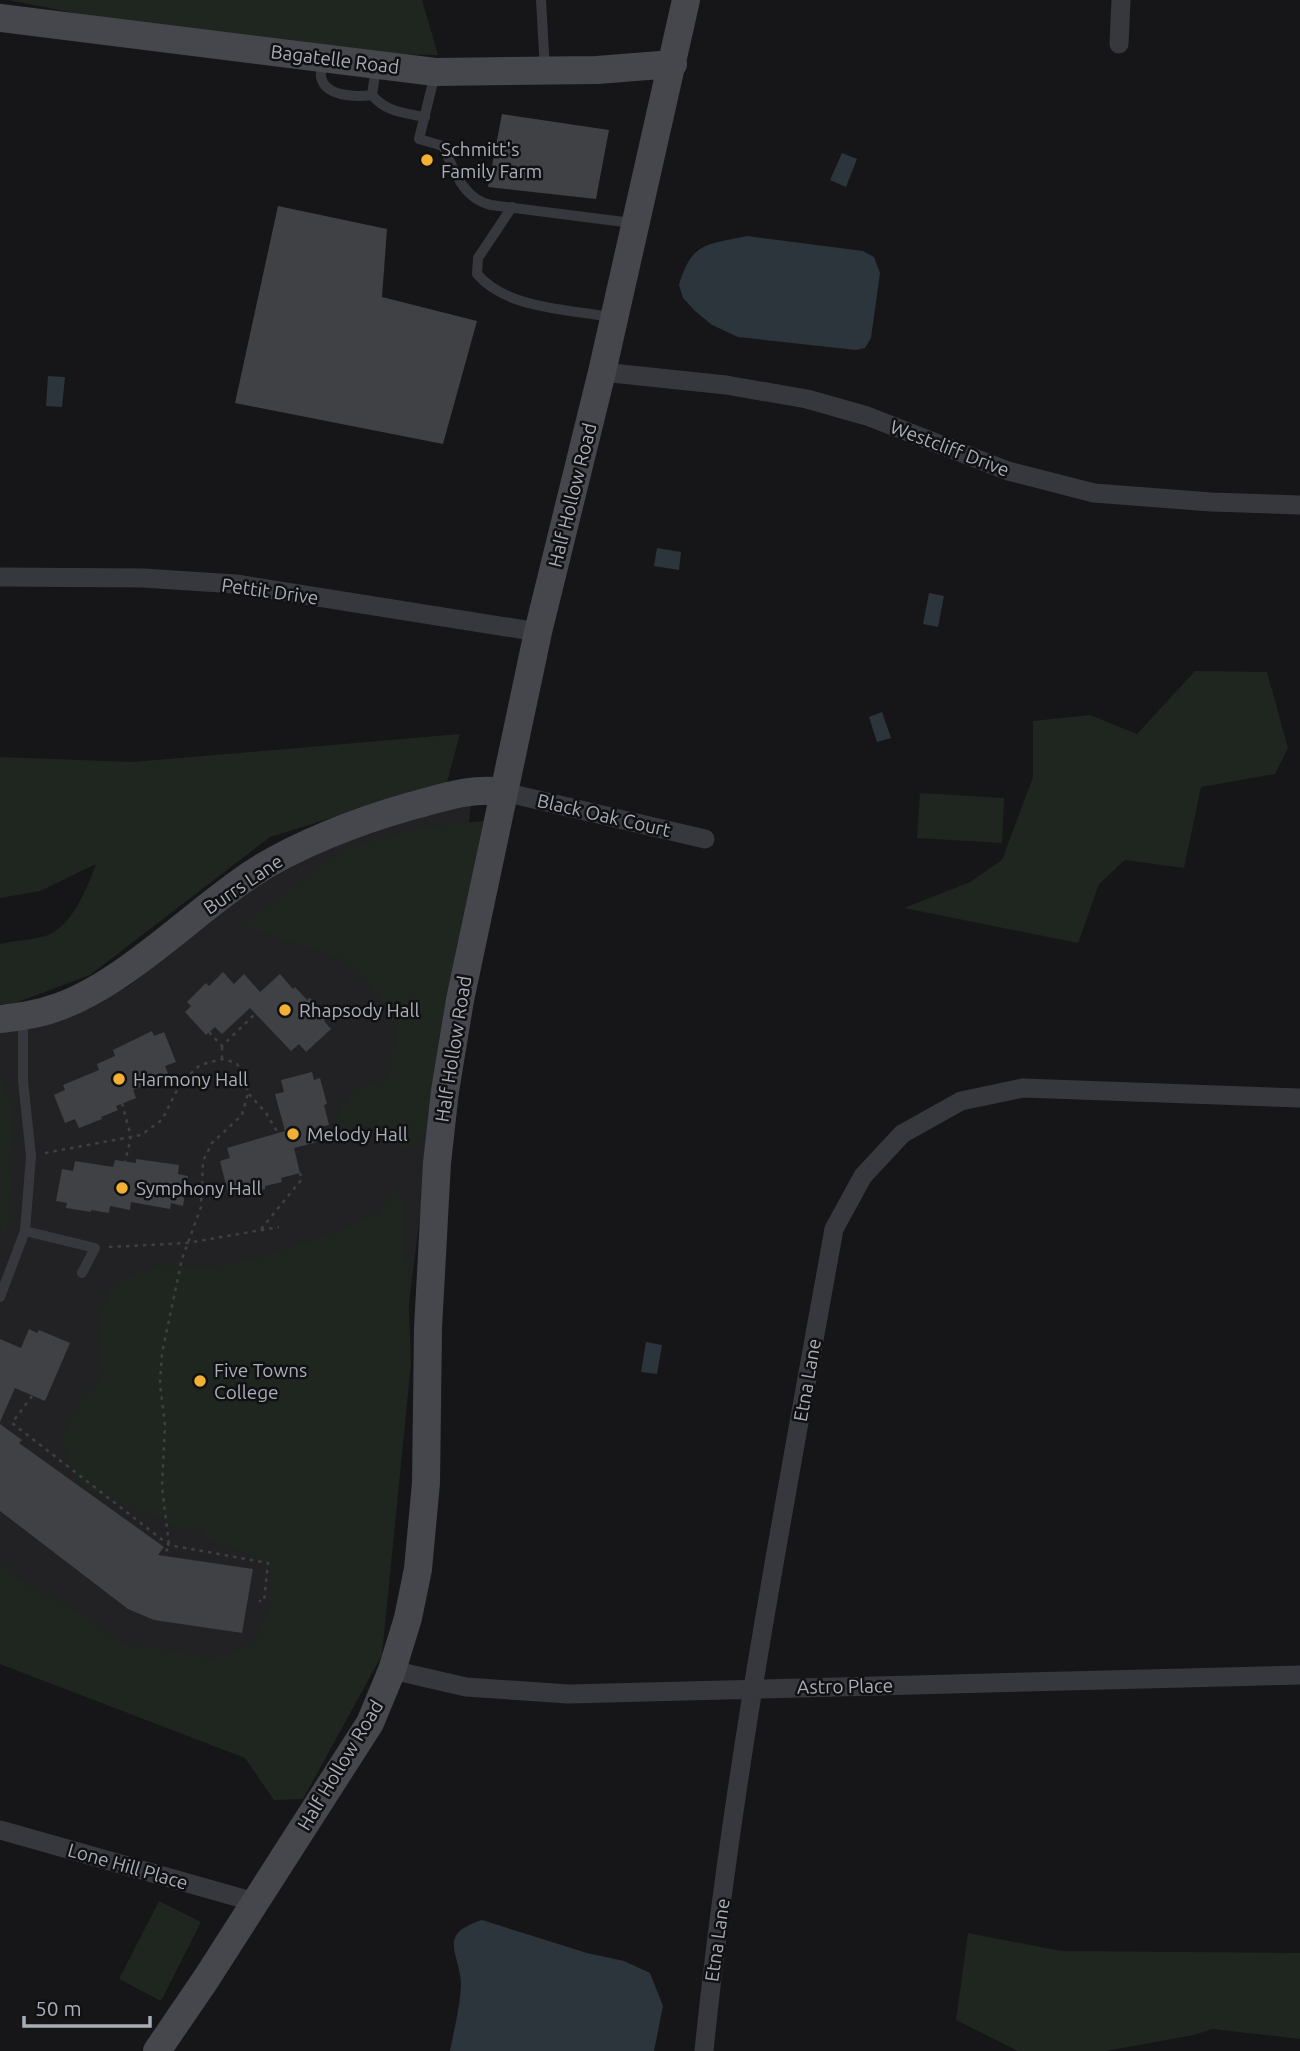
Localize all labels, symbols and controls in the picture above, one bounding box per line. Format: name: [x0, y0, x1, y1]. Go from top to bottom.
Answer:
street label: Bagatelle Road: [270, 40, 400, 78]
place label: Schmitt's Family Farm: [441, 138, 542, 182]
marker: Schmitt's Family Farm: [419, 152, 435, 168]
street label: Westcliff Drive: [887, 415, 1013, 481]
street label: Half Hollow Road: [543, 421, 601, 569]
street label: Pettit Drive: [220, 573, 320, 609]
street label: Black Oak Court: [535, 789, 673, 841]
street label: Burrs Lane: [199, 850, 287, 918]
street label: Half Hollow Road: [431, 974, 475, 1124]
place label: Rhapsody Hall: [299, 999, 420, 1021]
marker: Rhapsody Hall: [277, 1002, 293, 1018]
place label: Harmony Hall: [133, 1068, 248, 1090]
marker: Harmony Hall: [111, 1071, 127, 1087]
place label: Melody Hall: [307, 1123, 408, 1145]
marker: Melody Hall: [285, 1126, 301, 1142]
place label: Symphony Hall: [136, 1177, 262, 1199]
marker: Symphony Hall: [114, 1180, 130, 1196]
street label: Etna Lane: [789, 1337, 825, 1423]
place label: Five Towns College: [214, 1359, 307, 1403]
marker: Five Towns College: [192, 1373, 208, 1389]
street label: Astro Place: [797, 1674, 893, 1698]
street label: Half Hollow Road: [292, 1696, 388, 1834]
street label: Lone Hill Place: [65, 1838, 191, 1894]
street label: Etna Lane: [700, 1897, 734, 1983]
scale bar: [24, 1984, 150, 2028]
text: 50 m: [35, 1996, 82, 2020]

